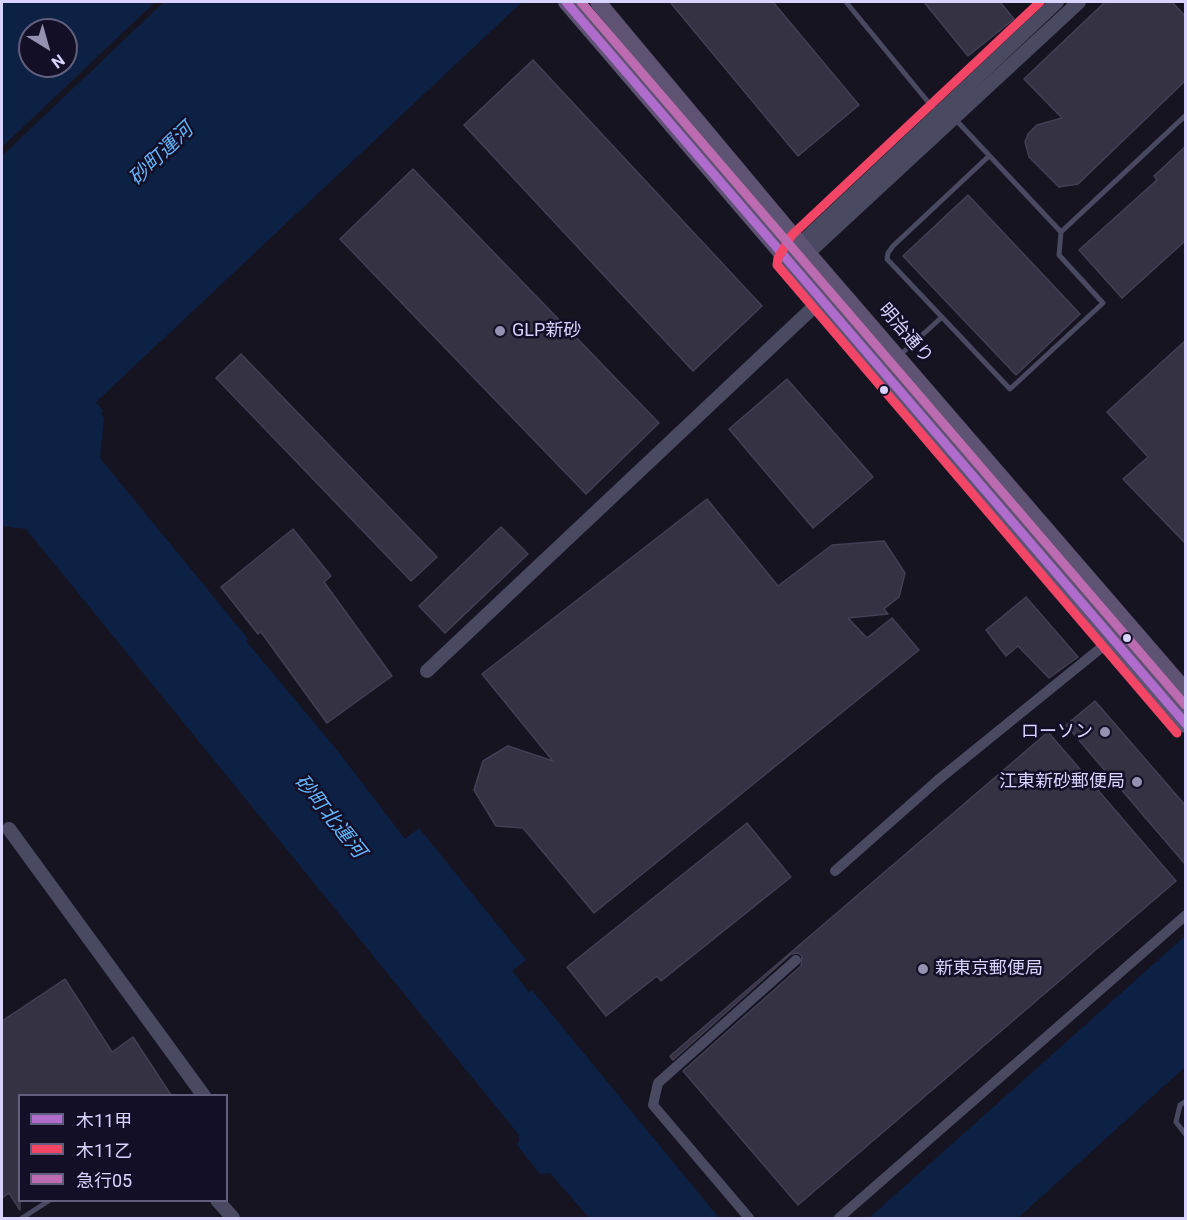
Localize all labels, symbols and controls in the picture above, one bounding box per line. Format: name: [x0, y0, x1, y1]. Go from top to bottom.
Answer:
north arrow: [18, 18, 78, 78]
text: N: [48, 50, 68, 72]
water label: 砂町運河: [125, 119, 199, 191]
street label: 明治通り: [873, 300, 937, 368]
place label: GLP新砂: [512, 320, 581, 342]
marker: GLP新砂: [493, 324, 507, 338]
unlabelled marker: [878, 384, 890, 396]
unlabelled marker: [1121, 632, 1133, 644]
place label: ローソン: [1021, 721, 1093, 743]
marker: ローソン: [1098, 725, 1112, 739]
water label: 砂町北運河: [288, 771, 370, 863]
place label: 江東新砂郵便局: [999, 771, 1125, 793]
marker: 江東新砂郵便局: [1130, 775, 1144, 789]
place label: 新東京郵便局: [935, 958, 1043, 980]
marker: 新東京郵便局: [916, 962, 930, 976]
legend: [18, 1094, 228, 1202]
text: 木11甲: [76, 1110, 132, 1131]
text: 木11乙: [76, 1140, 132, 1161]
text: 急行05: [76, 1170, 132, 1191]

